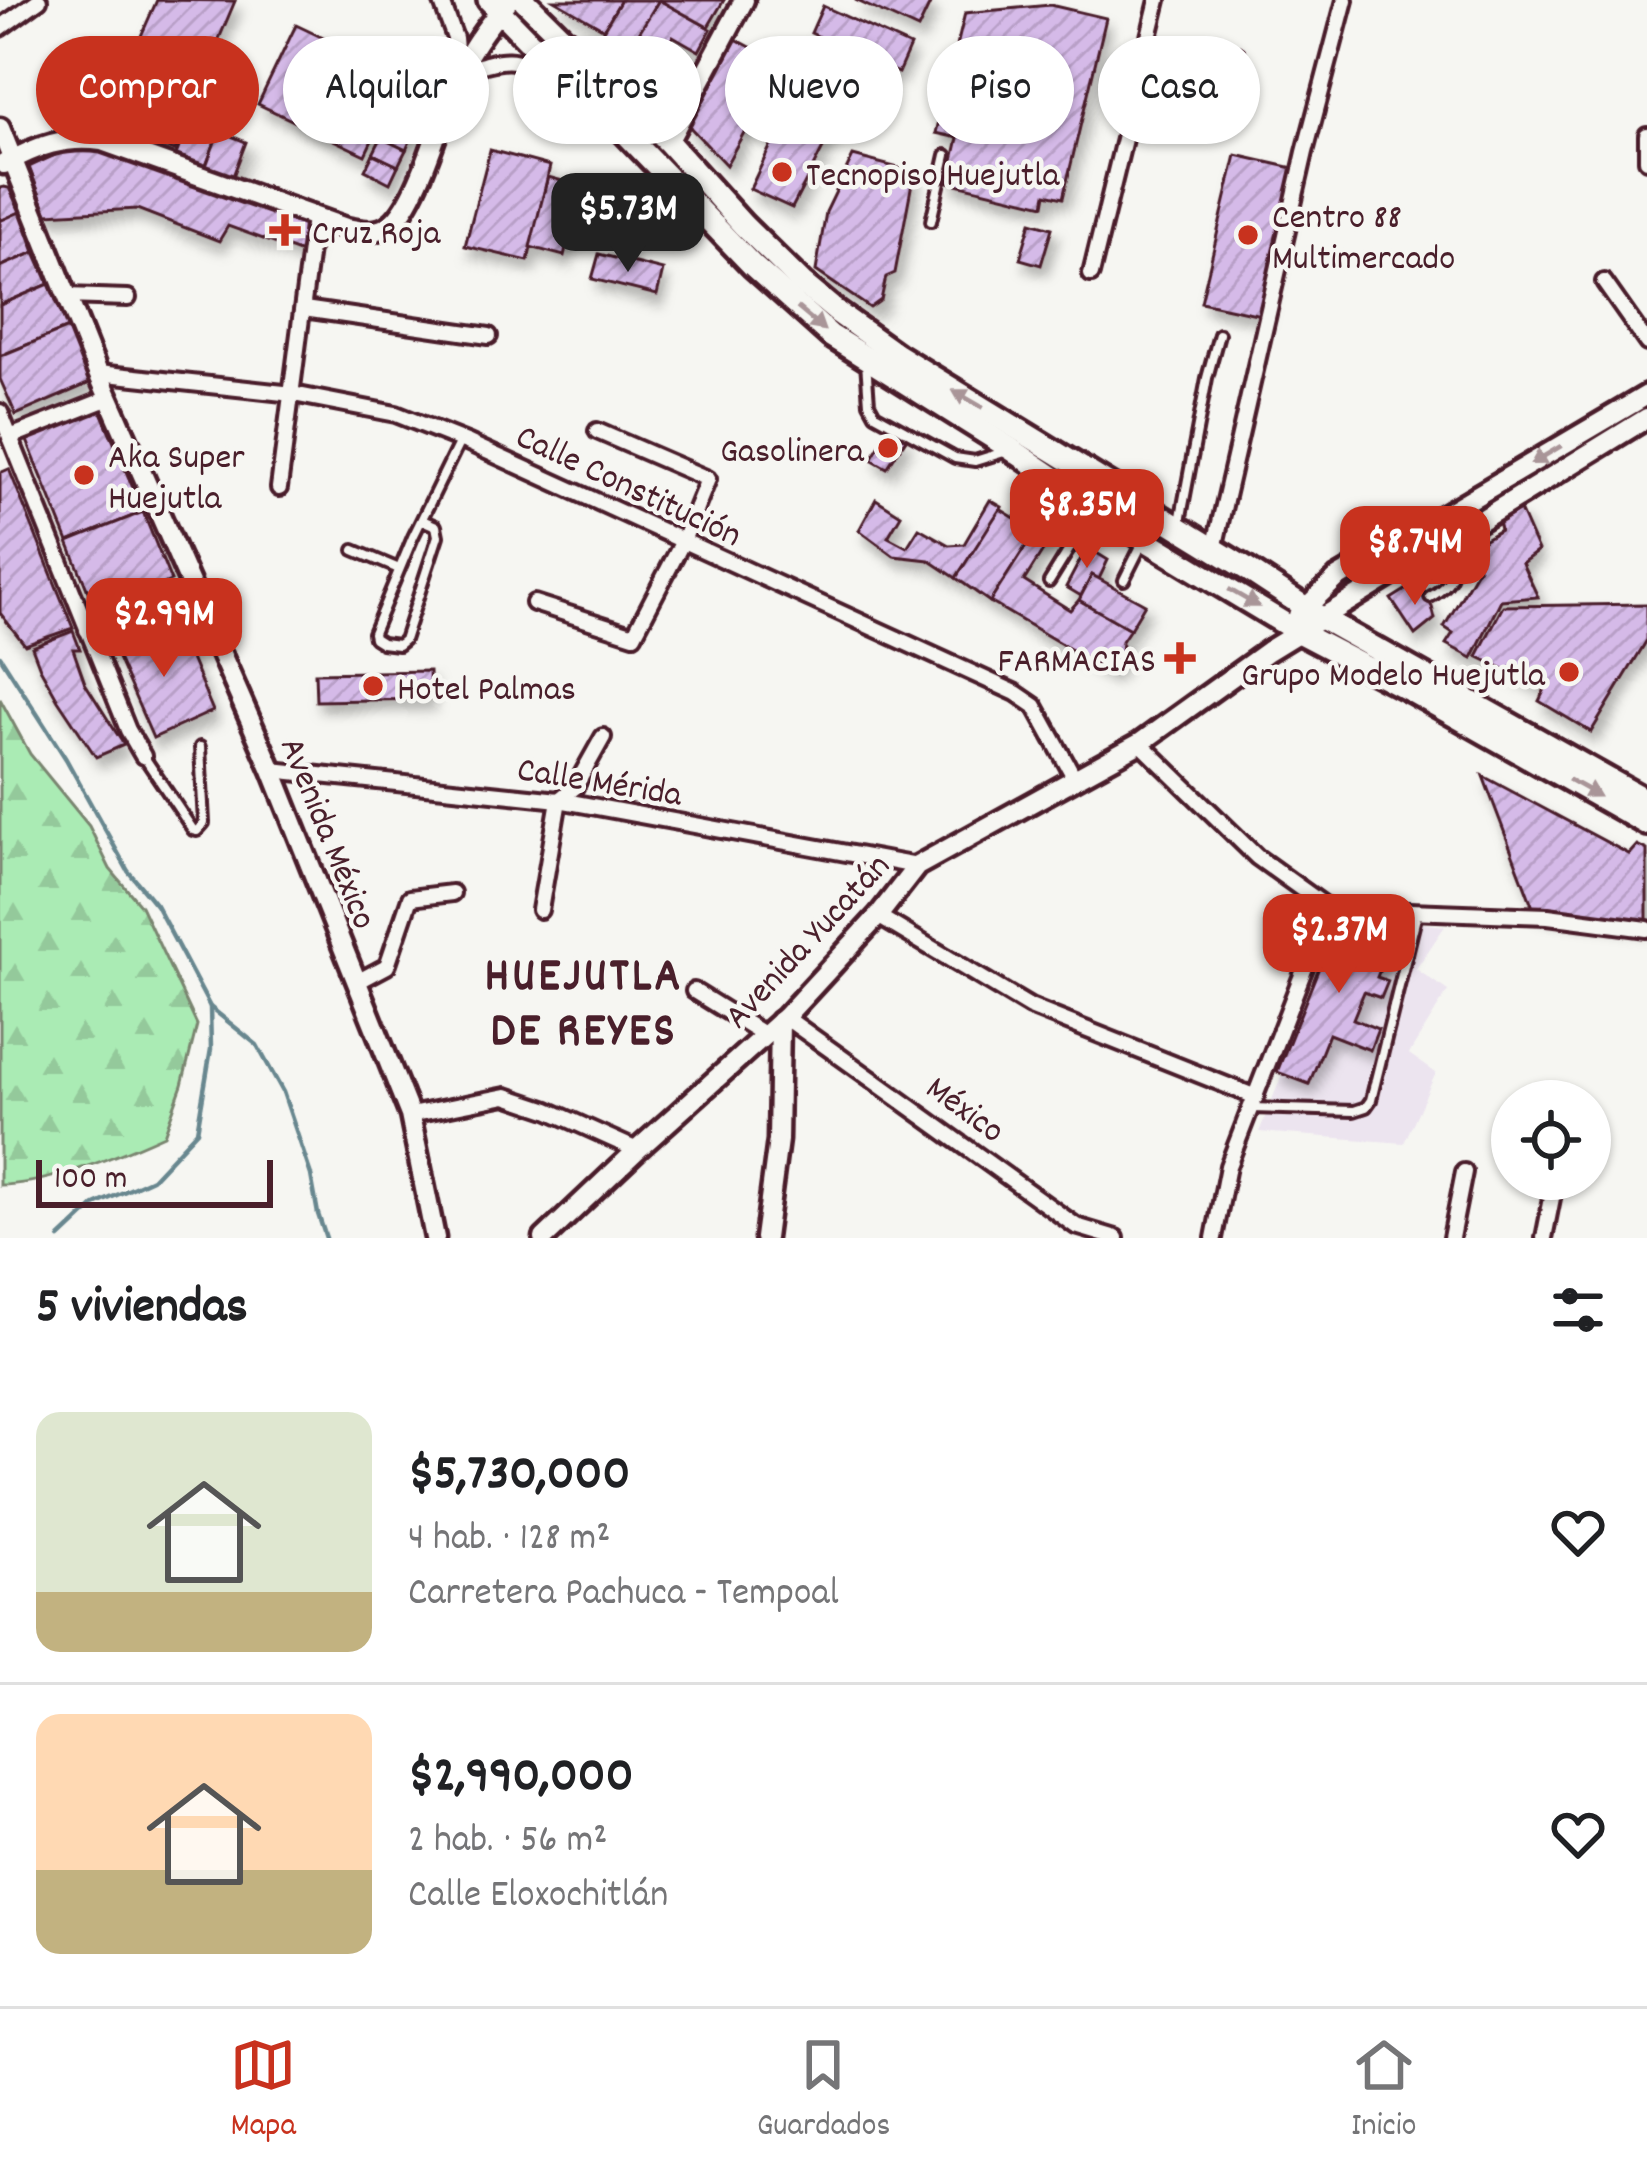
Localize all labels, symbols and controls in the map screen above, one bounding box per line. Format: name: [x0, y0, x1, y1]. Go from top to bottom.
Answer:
chip: Comprar: [36, 36, 259, 144]
chip: Alquilar: [283, 36, 489, 144]
chip: Filtros: [513, 36, 701, 144]
chip: Nuevo: [725, 36, 903, 144]
chip: Piso: [927, 36, 1074, 144]
chip: Casa: [1098, 36, 1260, 144]
place label: Tecnopiso Huejutla: [806, 152, 1061, 204]
marker: Tecnopiso Huejutla: [769, 159, 795, 185]
pin: $5.73M: [530, 173, 726, 275]
text: $5.73M: [578, 184, 678, 239]
place label: Centro 88 Multimercado: [1272, 194, 1455, 287]
place label: Cruz Roja: [312, 210, 442, 262]
marker: Cruz Roja: [269, 214, 301, 246]
marker: Centro 88 Multimercado: [1235, 222, 1261, 248]
one-way arrow: [795, 305, 826, 331]
one-way arrow: [951, 389, 985, 410]
street label: Calle Constitución: [506, 413, 749, 564]
place label: Gasolinera: [720, 428, 865, 480]
place label: Aka Super Huejutla: [108, 434, 245, 527]
marker: Gasolinera: [875, 435, 901, 461]
one-way arrow: [1529, 444, 1563, 465]
marker: Aka Super Huejutla: [71, 462, 97, 488]
pin: $8.35M: [989, 469, 1185, 571]
text: $8.35M: [1037, 480, 1137, 535]
pin: $8.74M: [1317, 506, 1513, 608]
text: $8.74M: [1367, 517, 1463, 572]
pin: $2.99M: [66, 578, 262, 680]
one-way arrow: [1227, 587, 1261, 608]
text: $2.99M: [113, 589, 215, 644]
place label: FARMACIAS: [998, 638, 1156, 690]
marker: FARMACIAS: [1167, 645, 1193, 671]
place label: Grupo Modelo Huejutla: [1241, 652, 1546, 704]
marker: Grupo Modelo Huejutla: [1556, 659, 1582, 685]
place label: Hotel Palmas: [397, 666, 576, 718]
marker: Hotel Palmas: [360, 673, 386, 699]
street label: Avenida México: [263, 730, 388, 938]
street label: Calle Mérida: [513, 746, 686, 824]
one-way arrow: [1567, 777, 1601, 798]
street label: Avenida Yucatán: [714, 844, 905, 1043]
pin: $2.37M: [1241, 894, 1437, 996]
text: $2.37M: [1290, 905, 1388, 960]
district label: HUEJUTLA DE REYES: [484, 945, 684, 1069]
street label: México: [913, 1065, 1014, 1158]
map controls: [1491, 1080, 1611, 1200]
button: locate: [1491, 1080, 1611, 1200]
scale bar: [36, 1154, 273, 1207]
text: 100 m: [54, 1157, 127, 1204]
text: 5 viviendas: [36, 1274, 248, 1346]
icon: filters: [1545, 1277, 1611, 1343]
text: $5,730,000: [408, 1441, 630, 1513]
icon: home: [132, 1460, 276, 1604]
icon: heart: [1545, 1499, 1611, 1565]
text: 4 hab. · 128 m²: [408, 1513, 611, 1568]
text: Carretera Pachuca - Tempoal: [408, 1568, 839, 1623]
text: $2,990,000: [408, 1743, 633, 1815]
icon: home: [132, 1762, 276, 1906]
icon: heart: [1545, 1801, 1611, 1867]
text: 2 hab. · 56 m²: [408, 1815, 607, 1870]
text: Calle Eloxochitlán: [408, 1870, 668, 1925]
tab: Mapa: [230, 2032, 296, 2151]
tab: Guardados: [757, 2032, 890, 2151]
tab: Inicio: [1351, 2032, 1417, 2151]

